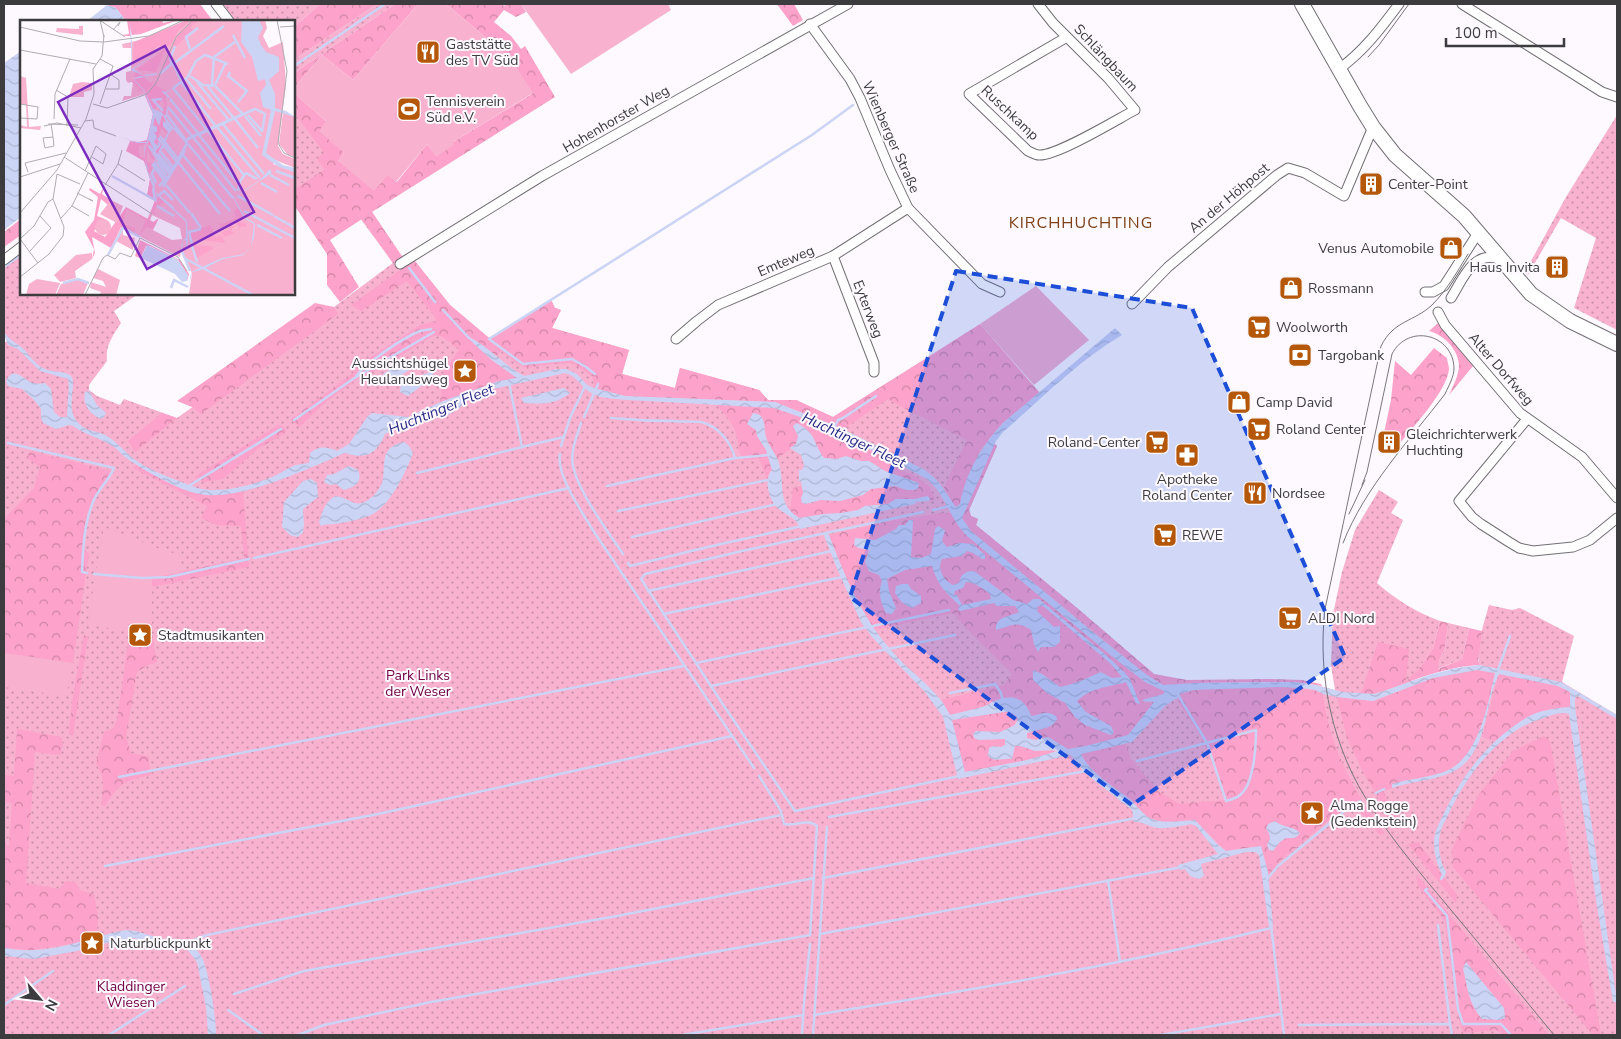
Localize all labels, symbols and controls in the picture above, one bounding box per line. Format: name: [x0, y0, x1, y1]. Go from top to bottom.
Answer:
scale bar: [1446, 15, 1564, 47]
inset map: [20, 20, 295, 295]
street label: Schlängbaum: [1070, 20, 1142, 96]
text: 100 m: [1454, 23, 1498, 43]
place label: Gaststätte des TV Süd: [446, 35, 518, 70]
restaurant icon: Gaststätte des TV Süd: [415, 39, 441, 65]
street label: Wienberger Straße: [858, 78, 924, 196]
street label: Hohenhorster Weg: [559, 81, 673, 157]
street label: Ruschkamp: [977, 81, 1043, 145]
place label: Tennisverein Süd e.V.: [426, 92, 505, 127]
sports icon: Tennisverein Süd e.V.: [396, 96, 422, 122]
street label: An der Höhpost: [1185, 159, 1273, 237]
building icon: Center-Point: [1358, 171, 1384, 197]
place label: Center-Point: [1388, 175, 1468, 194]
district label: KIRCHHUCHTING: [1009, 212, 1153, 234]
shop icon: Venus Automobile: [1438, 235, 1464, 261]
place label: Venus Automobile: [1317, 239, 1434, 258]
street label: Emteweg: [755, 241, 817, 281]
building icon: Haus Invita: [1544, 254, 1570, 280]
place label: Haus Invita: [1469, 258, 1540, 277]
shop icon: Rossmann: [1278, 275, 1304, 301]
street label: Eyterweg: [848, 277, 888, 341]
place label: Rossmann: [1308, 279, 1374, 298]
supermarket icon: Woolworth: [1246, 314, 1272, 340]
place label: Woolworth: [1276, 318, 1348, 337]
street label: Alter Dorfweg: [1464, 329, 1538, 409]
bank icon: Targobank: [1287, 342, 1313, 368]
place label: Targobank: [1318, 346, 1385, 365]
place label: Aussichtshügel Heulandsweg: [352, 354, 449, 389]
place icon: Aussichtshügel Heulandsweg: [452, 358, 478, 384]
water label: Huchtinger Fleet: [385, 378, 498, 439]
shop icon: Camp David: [1226, 389, 1252, 415]
place label: Camp David: [1256, 393, 1333, 412]
water label: Huchtinger Fleet: [799, 407, 910, 473]
supermarket icon: Roland Center: [1246, 416, 1272, 442]
place label: Roland Center: [1276, 420, 1366, 439]
place label: Gleichrichterwerk Huchting: [1406, 425, 1518, 460]
supermarket icon: Roland-Center: [1144, 429, 1170, 455]
building icon: Gleichrichterwerk Huchting: [1376, 429, 1402, 455]
place label: Roland-Center: [1048, 433, 1140, 452]
pharmacy icon: Apotheke Roland Center: [1174, 442, 1200, 468]
place label: Apotheke Roland Center: [1142, 470, 1232, 505]
restaurant icon: Nordsee: [1242, 480, 1268, 506]
place label: Nordsee: [1272, 484, 1325, 503]
supermarket icon: REWE: [1152, 522, 1178, 548]
place label: REWE: [1182, 526, 1223, 545]
supermarket icon: ALDI Nord: [1277, 605, 1303, 631]
place label: ALDI Nord: [1308, 609, 1375, 628]
place icon: Stadtmusikanten: [127, 622, 153, 648]
place label: Stadtmusikanten: [158, 626, 264, 645]
park label: Park Links der Weser: [385, 666, 451, 701]
place label: Alma Rogge (Gedenkstein): [1330, 796, 1417, 831]
place icon: Alma Rogge (Gedenkstein): [1299, 800, 1325, 826]
place icon: Naturblickpunkt: [79, 930, 105, 956]
place label: Naturblickpunkt: [110, 934, 210, 953]
north arrow: [15, 974, 65, 1024]
park label: Kladdinger Wiesen: [97, 977, 165, 1012]
text: N: [40, 996, 62, 1014]

